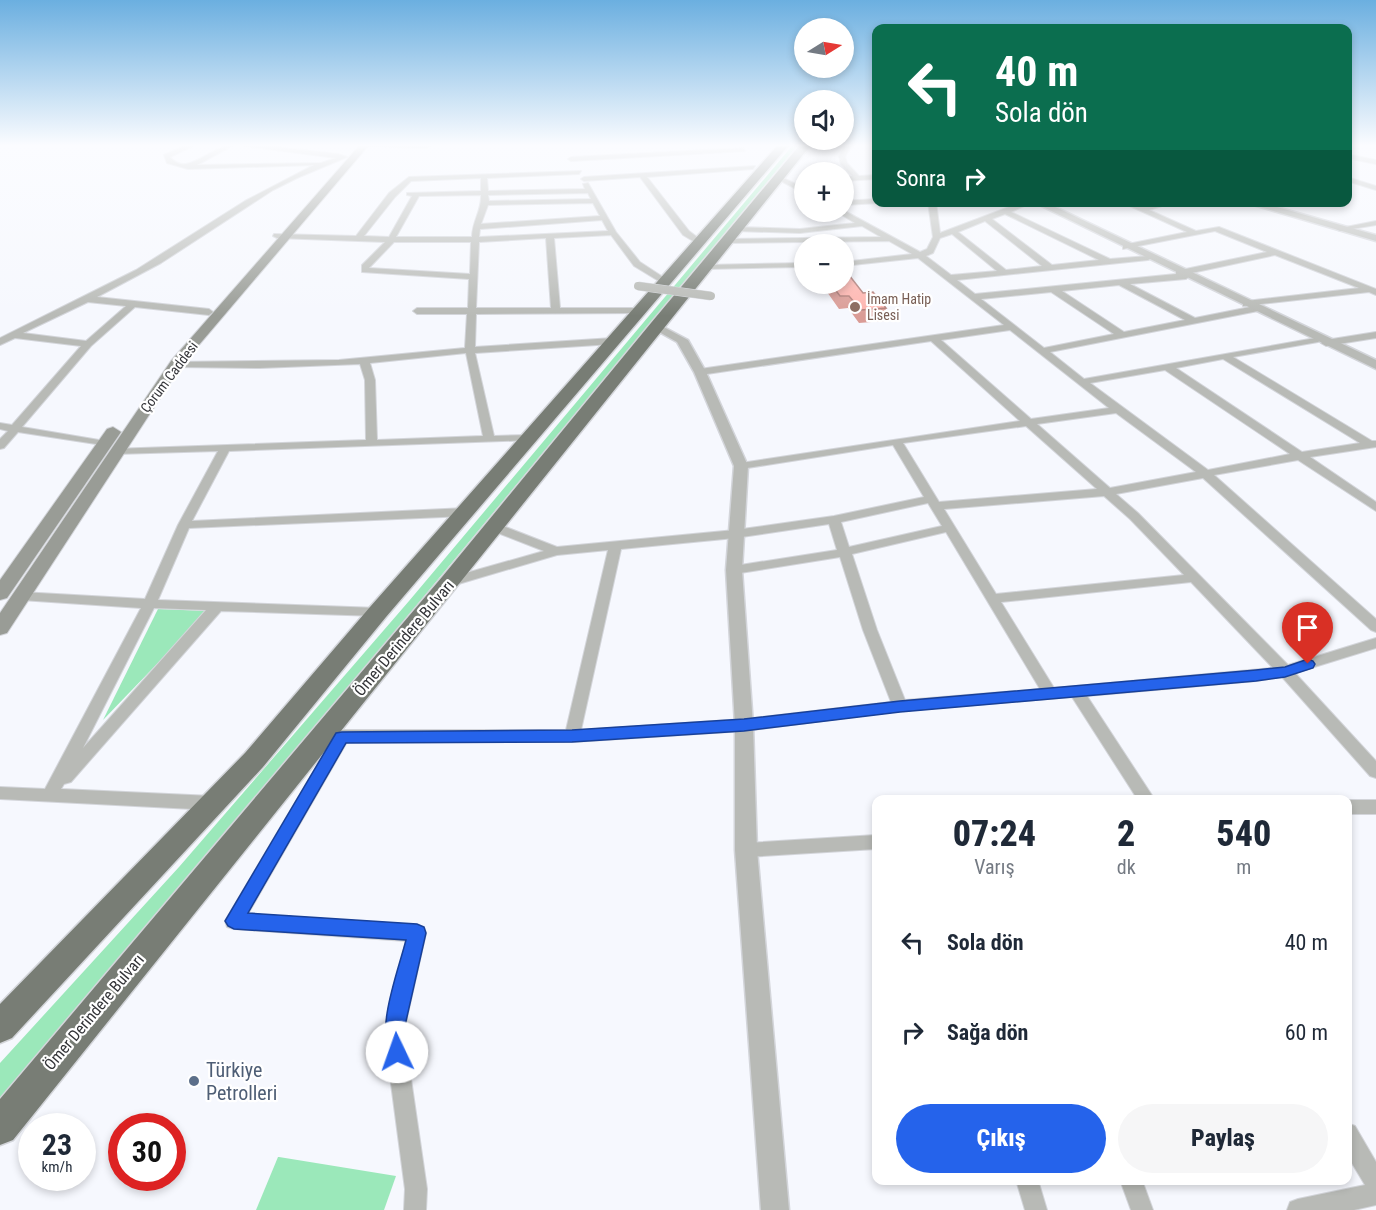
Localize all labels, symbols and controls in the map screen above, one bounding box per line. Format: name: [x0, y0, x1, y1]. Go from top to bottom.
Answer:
north arrow: [794, 18, 854, 78]
map controls: [794, 18, 854, 294]
text: 40 m: [995, 47, 1078, 96]
icon: left: [896, 48, 974, 126]
button: sound: [794, 90, 854, 150]
text: Sola dön: [995, 97, 1088, 129]
button: +: [794, 162, 854, 222]
icon: right: [958, 162, 991, 195]
text: Sonra: [896, 166, 946, 191]
button: −: [794, 234, 854, 294]
place label: İmam Hatip Lisesi: [867, 291, 931, 323]
marker: İmam Hatip Lisesi: [848, 300, 862, 314]
street label: Çorum Caddesi: [137, 338, 201, 416]
street label: Ömer Derindere Bulvarı: [350, 576, 458, 700]
pin: [1282, 602, 1333, 664]
icon: arrive: [1291, 611, 1324, 644]
text: 07:24: [953, 813, 1036, 855]
text: 2: [1117, 813, 1135, 855]
text: 540: [1216, 813, 1271, 855]
text: Varış: [974, 855, 1015, 879]
text: dk: [1117, 855, 1136, 879]
text: m: [1236, 855, 1251, 879]
icon: left: [896, 926, 929, 959]
text: Sola dön: [947, 930, 1023, 955]
text: 40 m: [1285, 930, 1328, 955]
street label: Ömer Derindere Bulvarı: [40, 950, 148, 1074]
icon: right: [896, 1016, 929, 1049]
position arrow: [365, 1020, 429, 1084]
text: Sağa dön: [947, 1020, 1028, 1045]
text: 60 m: [1285, 1020, 1328, 1045]
place label: Türkiye Petrolleri: [206, 1058, 277, 1105]
marker: Türkiye Petrolleri: [187, 1074, 201, 1088]
button: Çıkış: [896, 1104, 1106, 1173]
button: Paylaş: [1118, 1104, 1328, 1173]
speed limit sign: 30: [108, 1113, 186, 1191]
text: 23: [42, 1127, 72, 1162]
text: km/h: [42, 1158, 72, 1176]

